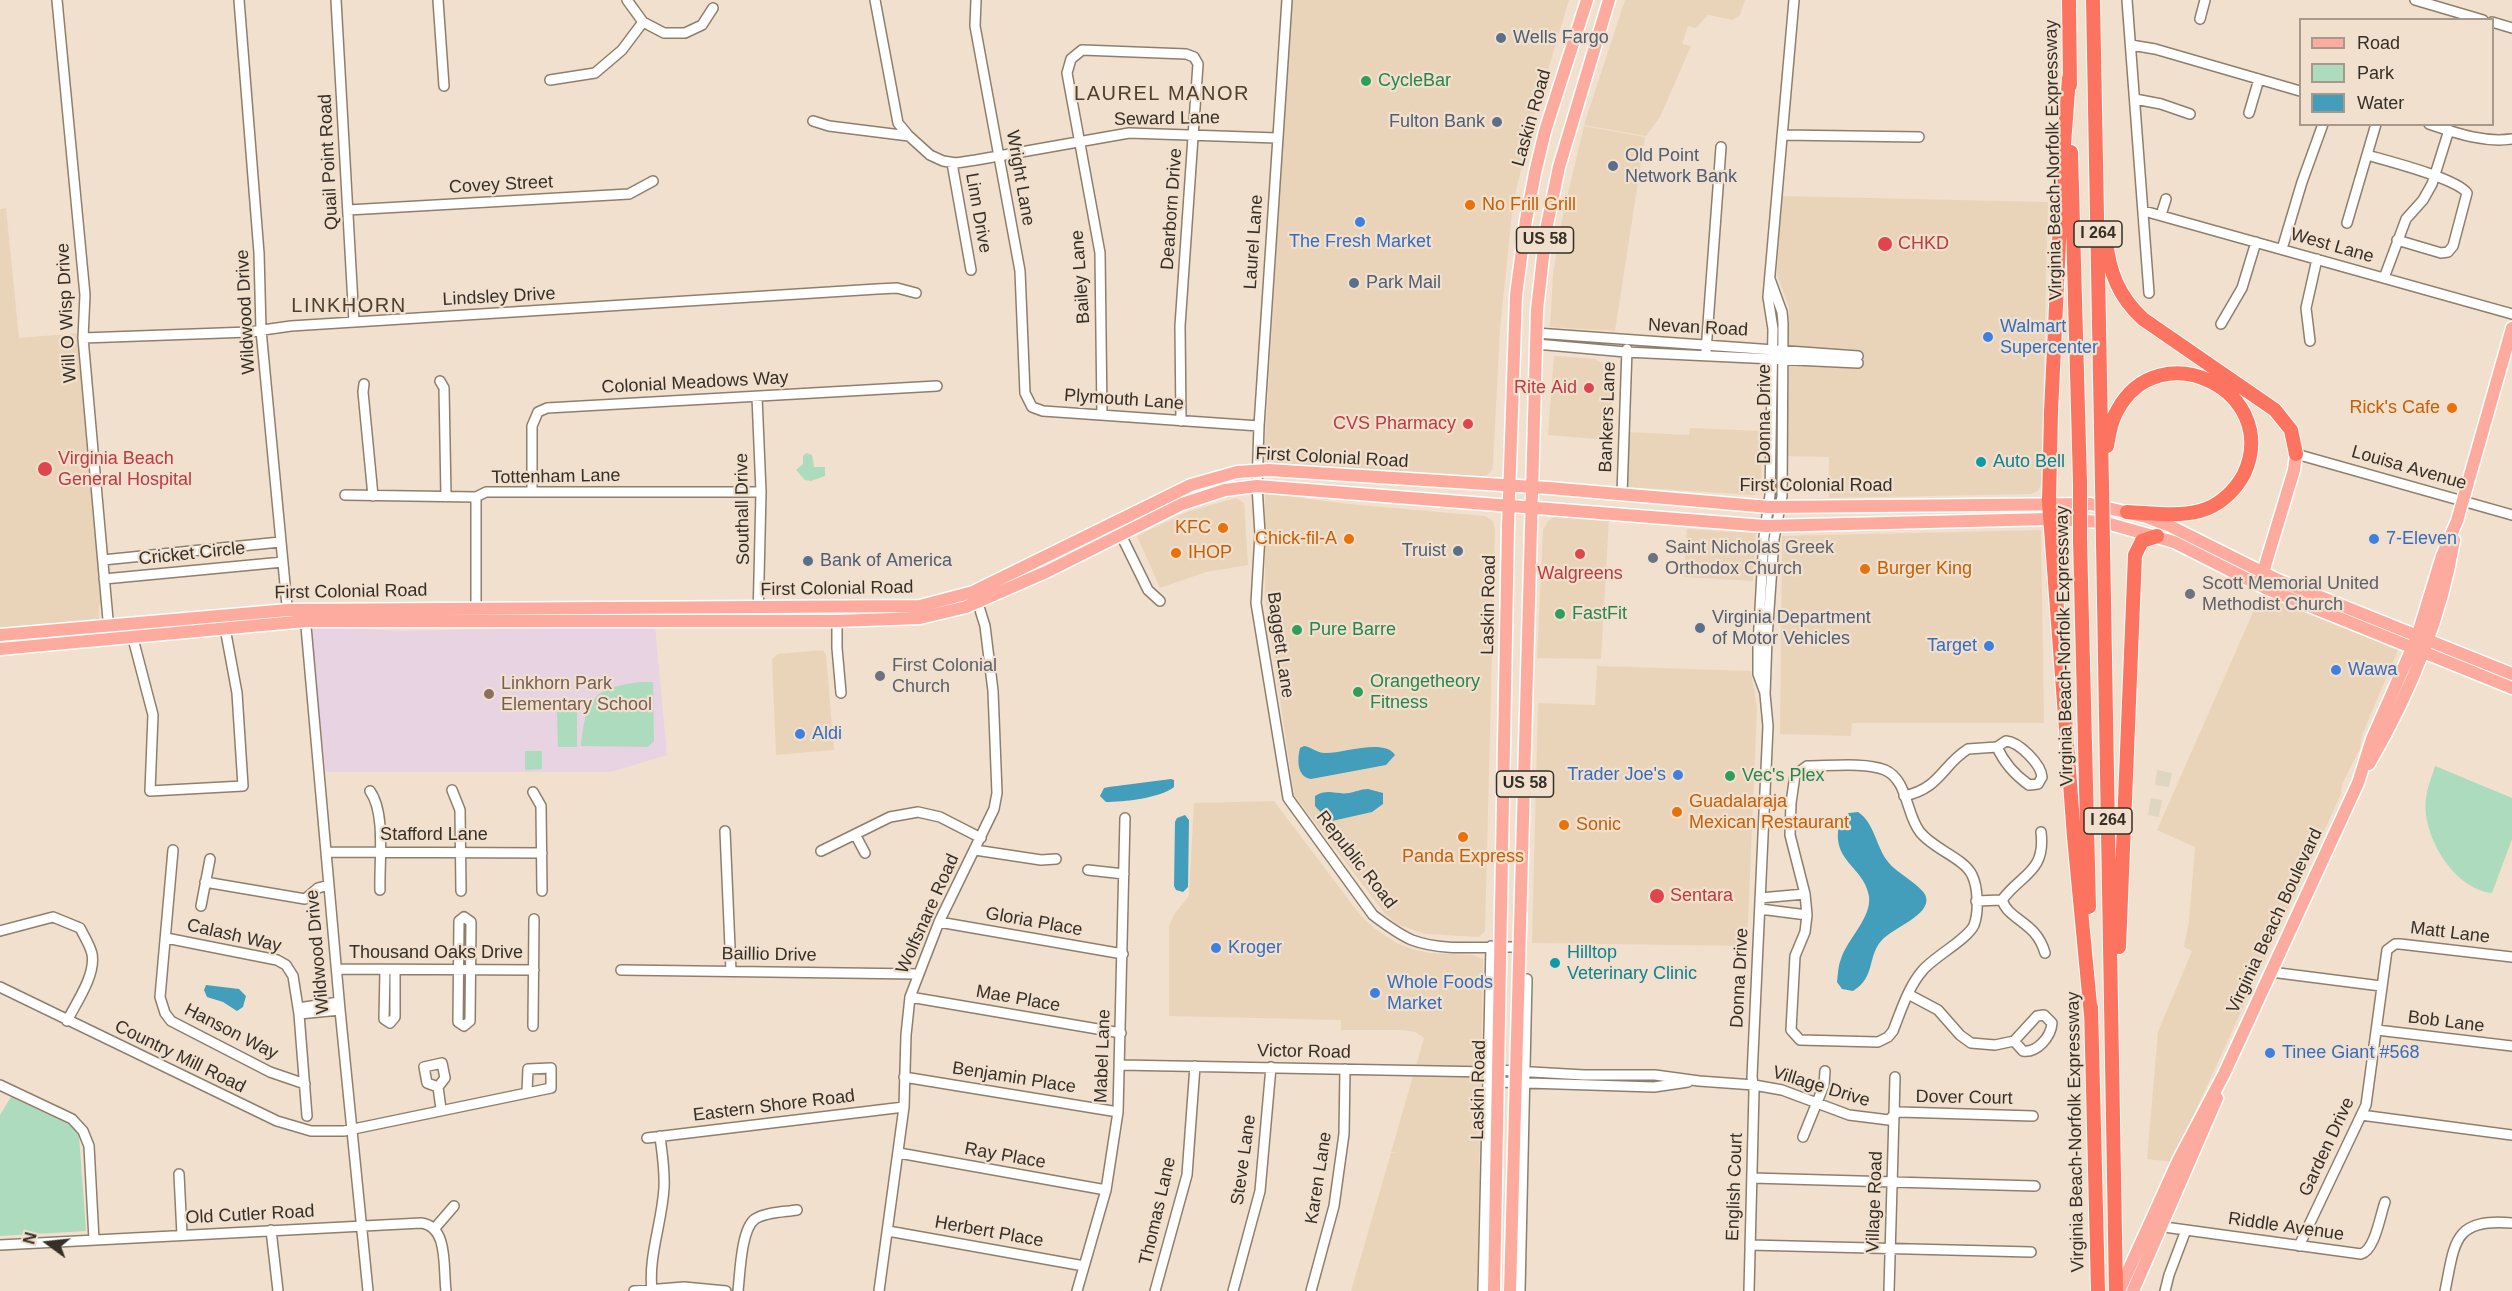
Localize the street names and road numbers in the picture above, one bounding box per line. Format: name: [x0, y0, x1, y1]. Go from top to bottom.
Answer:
street label: Virginia Beach-Norfolk Expressway: [2041, 19, 2067, 301]
street label: Laskin Road: [1508, 67, 1556, 169]
street label: Quail Point Road: [315, 93, 343, 231]
street label: Seward Lane: [1114, 107, 1220, 131]
street label: Wright Lane: [1001, 128, 1039, 228]
street label: Dearborn Drive: [1157, 147, 1187, 271]
street label: Covey Street: [448, 171, 554, 199]
street label: Linn Drive: [960, 171, 996, 255]
street label: Laurel Lane: [1240, 194, 1268, 290]
road number: I 264: [2074, 221, 2122, 247]
street label: West Lane: [2288, 224, 2376, 268]
road number: US 58: [1516, 227, 1574, 253]
street label: Bailey Lane: [1067, 229, 1095, 325]
street label: Will O Wisp Drive: [53, 243, 81, 383]
street label: Wildwood Drive: [232, 249, 260, 375]
street label: Lindsley Drive: [442, 283, 556, 311]
street label: Nevan Road: [1647, 315, 1749, 341]
street label: Bankers Lane: [1595, 361, 1621, 473]
street label: Donna Drive: [1754, 364, 1776, 464]
street label: Colonial Meadows Way: [601, 367, 789, 399]
street label: Plymouth Lane: [1063, 385, 1185, 415]
street label: Louisa Avenue: [2349, 441, 2469, 495]
street label: First Colonial Road: [1255, 443, 1409, 473]
street label: Southall Drive: [731, 453, 755, 565]
street label: Tottenham Lane: [491, 465, 621, 489]
street label: First Colonial Road: [1739, 475, 1893, 497]
street label: Virginia Beach-Norfolk Expressway: [2052, 505, 2078, 787]
street label: Cricket Circle: [138, 538, 246, 570]
street label: Laskin Road: [1477, 555, 1501, 655]
street label: First Colonial Road: [760, 577, 914, 601]
street label: First Colonial Road: [274, 580, 428, 604]
street label: Baggett Lane: [1262, 590, 1298, 700]
road number: US 58: [1496, 771, 1553, 797]
street label: Republic Road: [1311, 807, 1401, 913]
road number: I 264: [2084, 808, 2132, 834]
street label: Stafford Lane: [380, 824, 488, 846]
street label: Virginia Beach Boulevard: [2223, 825, 2327, 1017]
street label: Wolfsnare Road: [892, 851, 964, 977]
street label: Wildwood Drive: [302, 889, 334, 1015]
street label: Gloria Place: [984, 903, 1084, 941]
street label: Calash Way: [185, 915, 283, 957]
street label: Matt Lane: [2409, 917, 2491, 949]
street label: Donna Drive: [1727, 927, 1753, 1029]
street label: Thousand Oaks Drive: [349, 942, 523, 964]
street label: Baillio Drive: [721, 943, 817, 967]
street label: Mae Place: [974, 981, 1062, 1017]
street label: Virginia Beach-Norfolk Expressway: [2063, 991, 2089, 1273]
street label: Hanson Way: [180, 999, 282, 1065]
street label: Bob Lane: [2406, 1007, 2486, 1037]
street label: Mabel Lane: [1091, 1009, 1115, 1103]
street label: Country Mill Road: [111, 1016, 249, 1098]
street label: Victor Road: [1257, 1040, 1351, 1064]
street label: Laskin Road: [1467, 1040, 1491, 1140]
street label: Benjamin Place: [951, 1058, 1077, 1098]
street label: Village Drive: [1770, 1062, 1872, 1112]
street label: Eastern Shore Road: [692, 1085, 856, 1127]
street label: Dover Court: [1915, 1086, 2013, 1110]
street label: Garden Drive: [2295, 1094, 2359, 1200]
street label: Steve Lane: [1227, 1113, 1261, 1207]
street label: Karen Lane: [1301, 1130, 1337, 1226]
street label: English Court: [1722, 1133, 1748, 1241]
street label: Ray Place: [963, 1138, 1047, 1174]
street label: Village Road: [1862, 1151, 1888, 1253]
street label: Thomas Lane: [1135, 1155, 1181, 1267]
street label: Old Cutler Road: [185, 1201, 315, 1229]
street label: Riddle Avenue: [2227, 1208, 2345, 1246]
street label: Herbert Place: [933, 1212, 1045, 1252]

